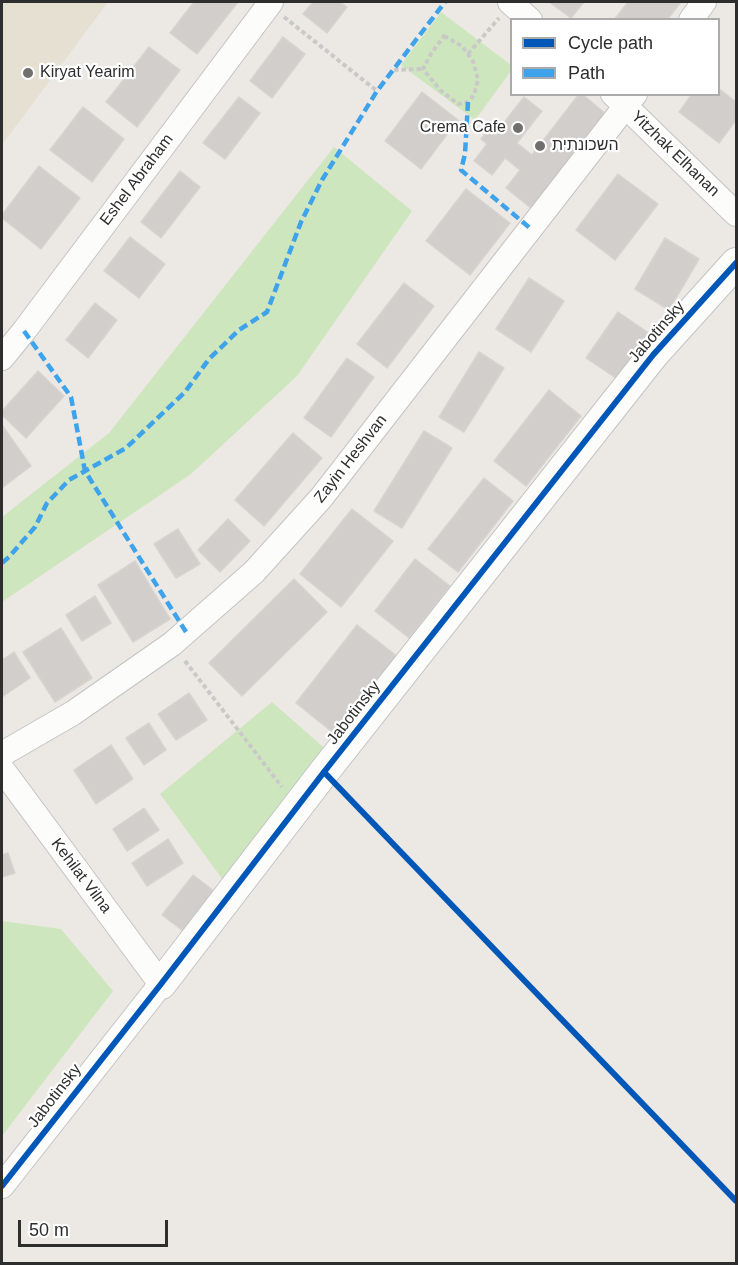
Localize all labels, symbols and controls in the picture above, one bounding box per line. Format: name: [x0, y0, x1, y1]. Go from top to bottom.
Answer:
legend: [510, 18, 720, 96]
text: Cycle path: [568, 33, 653, 53]
place label: Kiryat Yearim: [40, 63, 135, 83]
text: Path: [568, 63, 605, 83]
marker: Kiryat Yearim: [21, 66, 35, 80]
street label: Yitzhak Elhanan: [627, 107, 723, 201]
place label: Crema Cafe: [420, 118, 506, 138]
marker: Crema Cafe: [511, 121, 525, 135]
street label: Eshel Abraham: [96, 131, 178, 229]
place label: השכונתית: [552, 136, 619, 156]
marker: השכונתית: [533, 139, 547, 153]
street label: Jabotinsky: [625, 297, 689, 367]
street label: Zayin Heshvan: [311, 411, 391, 507]
street label: Jabotinsky: [323, 677, 385, 749]
street label: Kehilat Vilna: [47, 835, 115, 917]
street label: Jabotinsky: [24, 1060, 86, 1132]
scale bar: [21, 1208, 171, 1246]
text: 50 m: [29, 1220, 69, 1240]

